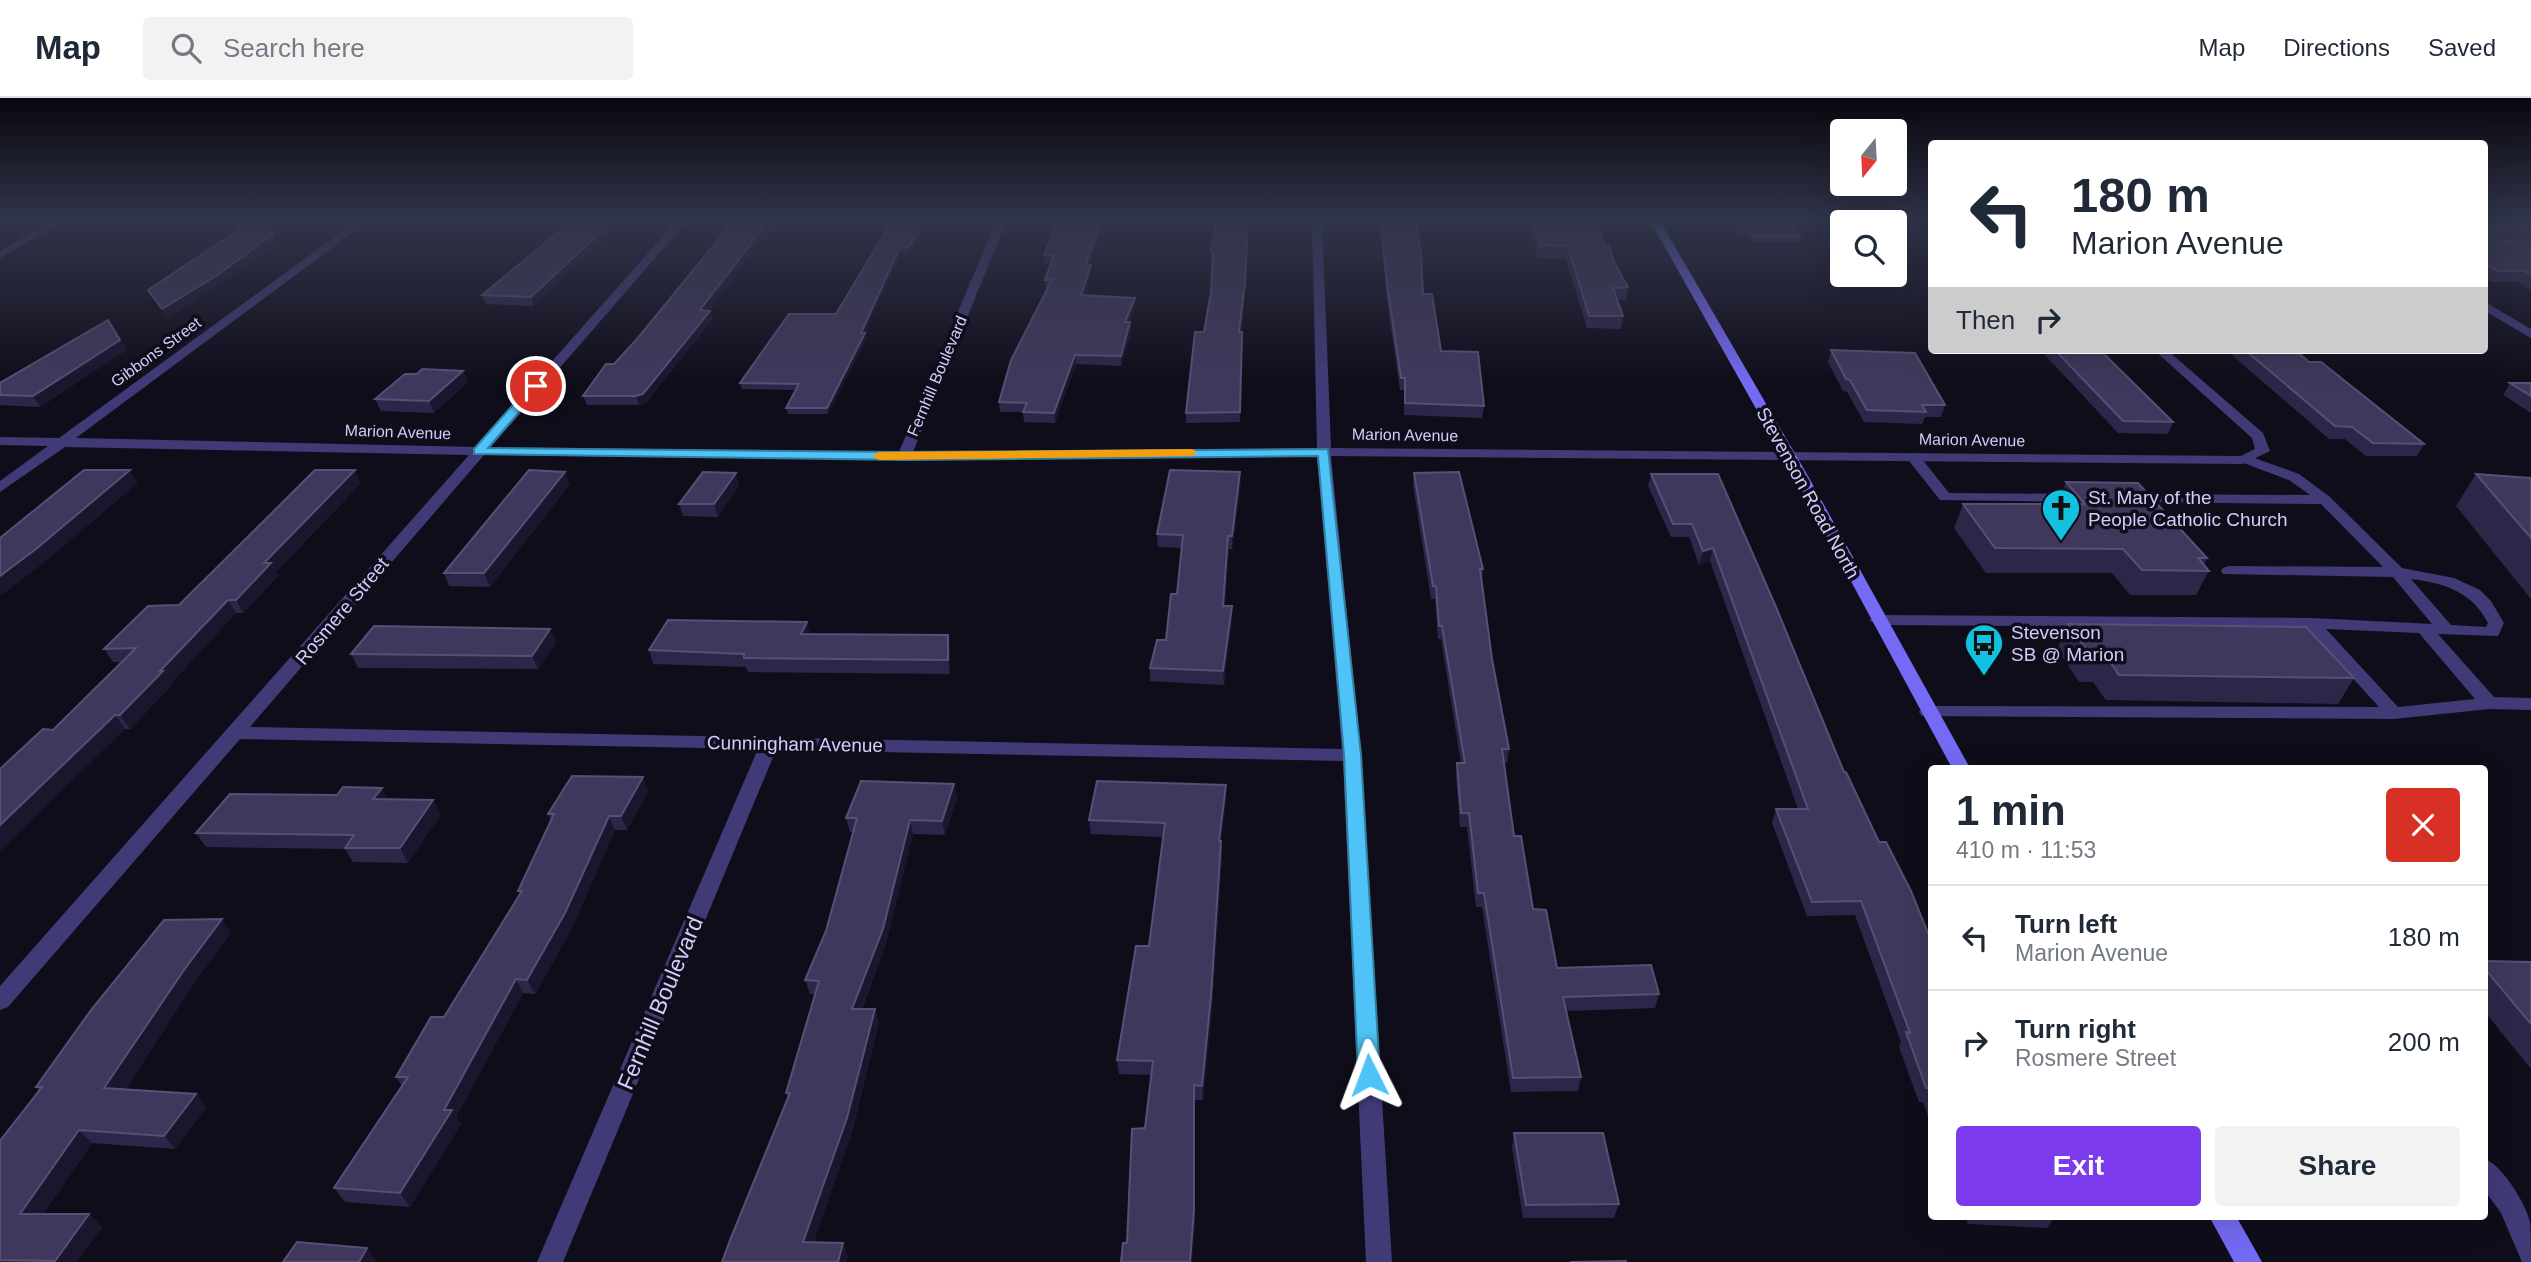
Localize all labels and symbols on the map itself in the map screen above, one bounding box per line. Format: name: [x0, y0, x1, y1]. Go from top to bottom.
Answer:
north arrow: [1830, 119, 1908, 196]
street label: Gibbons Street: [108, 313, 205, 390]
street label: Fernhill Boulevard: [904, 313, 970, 439]
pin: [506, 356, 566, 416]
street label: Stevenson Road North: [1752, 404, 1864, 582]
street label: Marion Avenue: [345, 422, 452, 442]
street label: Marion Avenue: [1352, 426, 1458, 444]
street label: Marion Avenue: [1919, 431, 2025, 449]
church icon: St. Mary of the People Catholic Church: [2040, 487, 2082, 542]
place label: St. Mary of the People Catholic Church: [2088, 487, 2288, 530]
street label: Rosmere Street: [291, 553, 393, 669]
bus stop icon: Stevenson SB @ Marion: [1963, 622, 2005, 677]
place label: Stevenson SB @ Marion: [2011, 622, 2124, 665]
street label: Cunningham Avenue: [707, 732, 883, 756]
street label: Fernhill Boulevard: [612, 913, 708, 1093]
position arrow: [1332, 1038, 1406, 1112]

